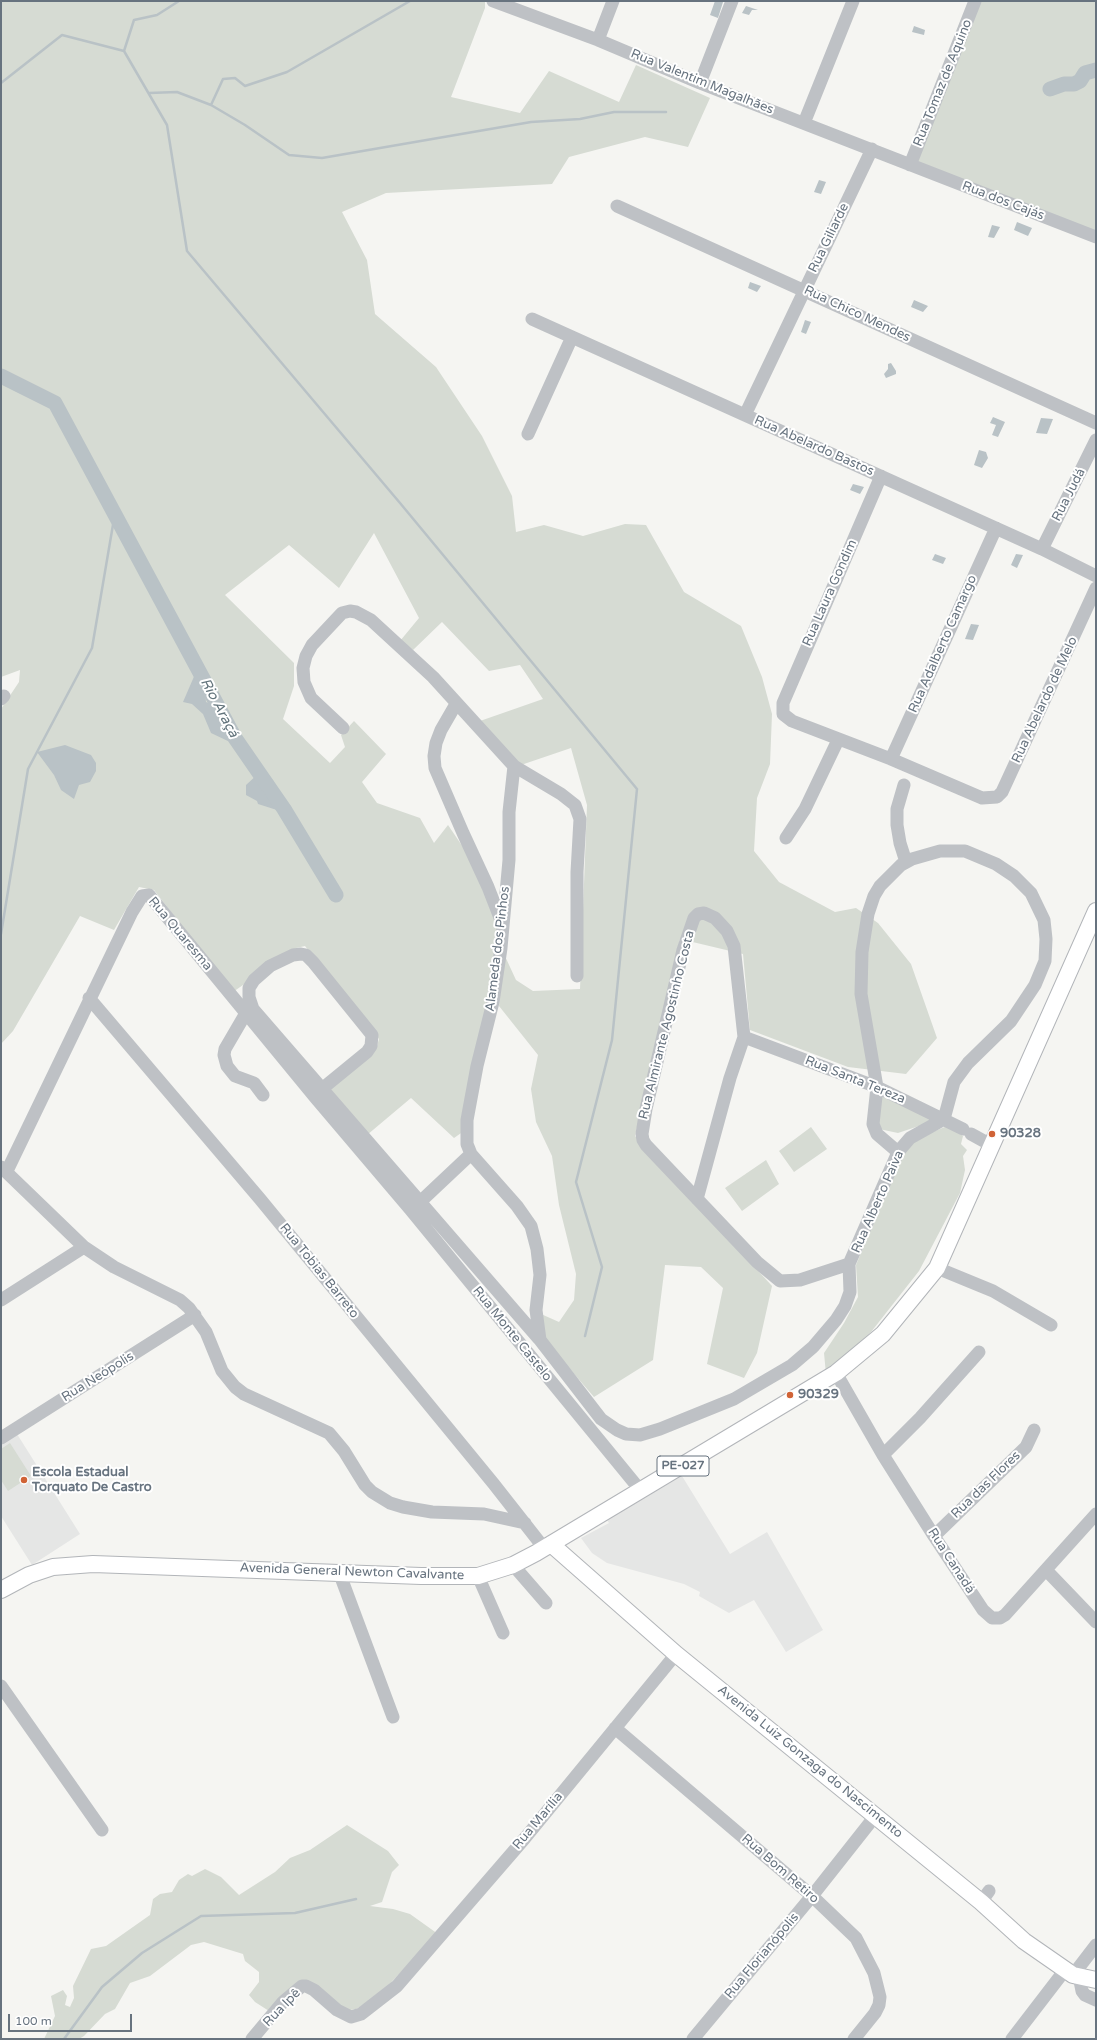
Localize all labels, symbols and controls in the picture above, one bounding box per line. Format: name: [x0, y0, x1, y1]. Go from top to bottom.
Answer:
street label: Rua Tomaz de Aquino: [910, 17, 976, 149]
street label: Rua Valentim Magalhães: [628, 46, 776, 118]
street label: Rua dos Cajás: [960, 178, 1046, 224]
street label: Rua Giliarde: [806, 201, 852, 275]
street label: Rua Chico Mendes: [801, 282, 913, 346]
street label: Rua Abelardo Bastos: [752, 413, 876, 479]
street label: Rua Judá: [1049, 466, 1089, 524]
street label: Rua Laura Gondim: [799, 537, 861, 649]
street label: Rua Adalberto Camargo: [906, 573, 980, 715]
street label: Rua Abelardo de Melo: [1009, 634, 1081, 766]
water label: Rio Araçá: [196, 676, 242, 740]
street label: Alameda dos Pinhos: [483, 886, 513, 1012]
street label: Rua Quaresma: [145, 894, 215, 974]
street label: Rua Almirante Agostinho Costa: [636, 929, 698, 1121]
street label: Rua Santa Tereza: [802, 1053, 908, 1107]
place label: 90328: [1000, 1126, 1041, 1142]
marker: 90328: [987, 1129, 997, 1139]
street label: Rua Alberto Paiva: [848, 1148, 908, 1256]
street label: Rua Tobias Barreto: [276, 1220, 362, 1322]
street label: Rua Monte Castelo: [469, 1283, 555, 1385]
street label: Rua Neópolis: [59, 1349, 137, 1405]
place label: 90329: [798, 1387, 839, 1403]
marker: 90329: [785, 1390, 795, 1400]
street label: Rua das Flores: [948, 1448, 1024, 1522]
road number: PE-027: [657, 1456, 709, 1476]
place label: Escola Estadual Torquato De Castro: [32, 1465, 152, 1496]
marker: Escola Estadual Torquato De Castro: [19, 1475, 29, 1485]
street label: Rua Canadá: [924, 1525, 978, 1597]
street label: Avenida General Newton Cavalvante: [239, 1560, 465, 1584]
street label: Avenida Luiz Gonzaga do Nascimento: [714, 1682, 906, 1842]
street label: Rua Marília: [510, 1789, 566, 1853]
street label: Rua Bom Retiro: [738, 1831, 822, 1907]
street label: Rua Florianópolis: [722, 1910, 802, 2002]
street label: Rua Ipê: [260, 1986, 304, 2030]
scale bar: [10, 2006, 134, 2032]
text: 100 m: [15, 2014, 52, 2028]

